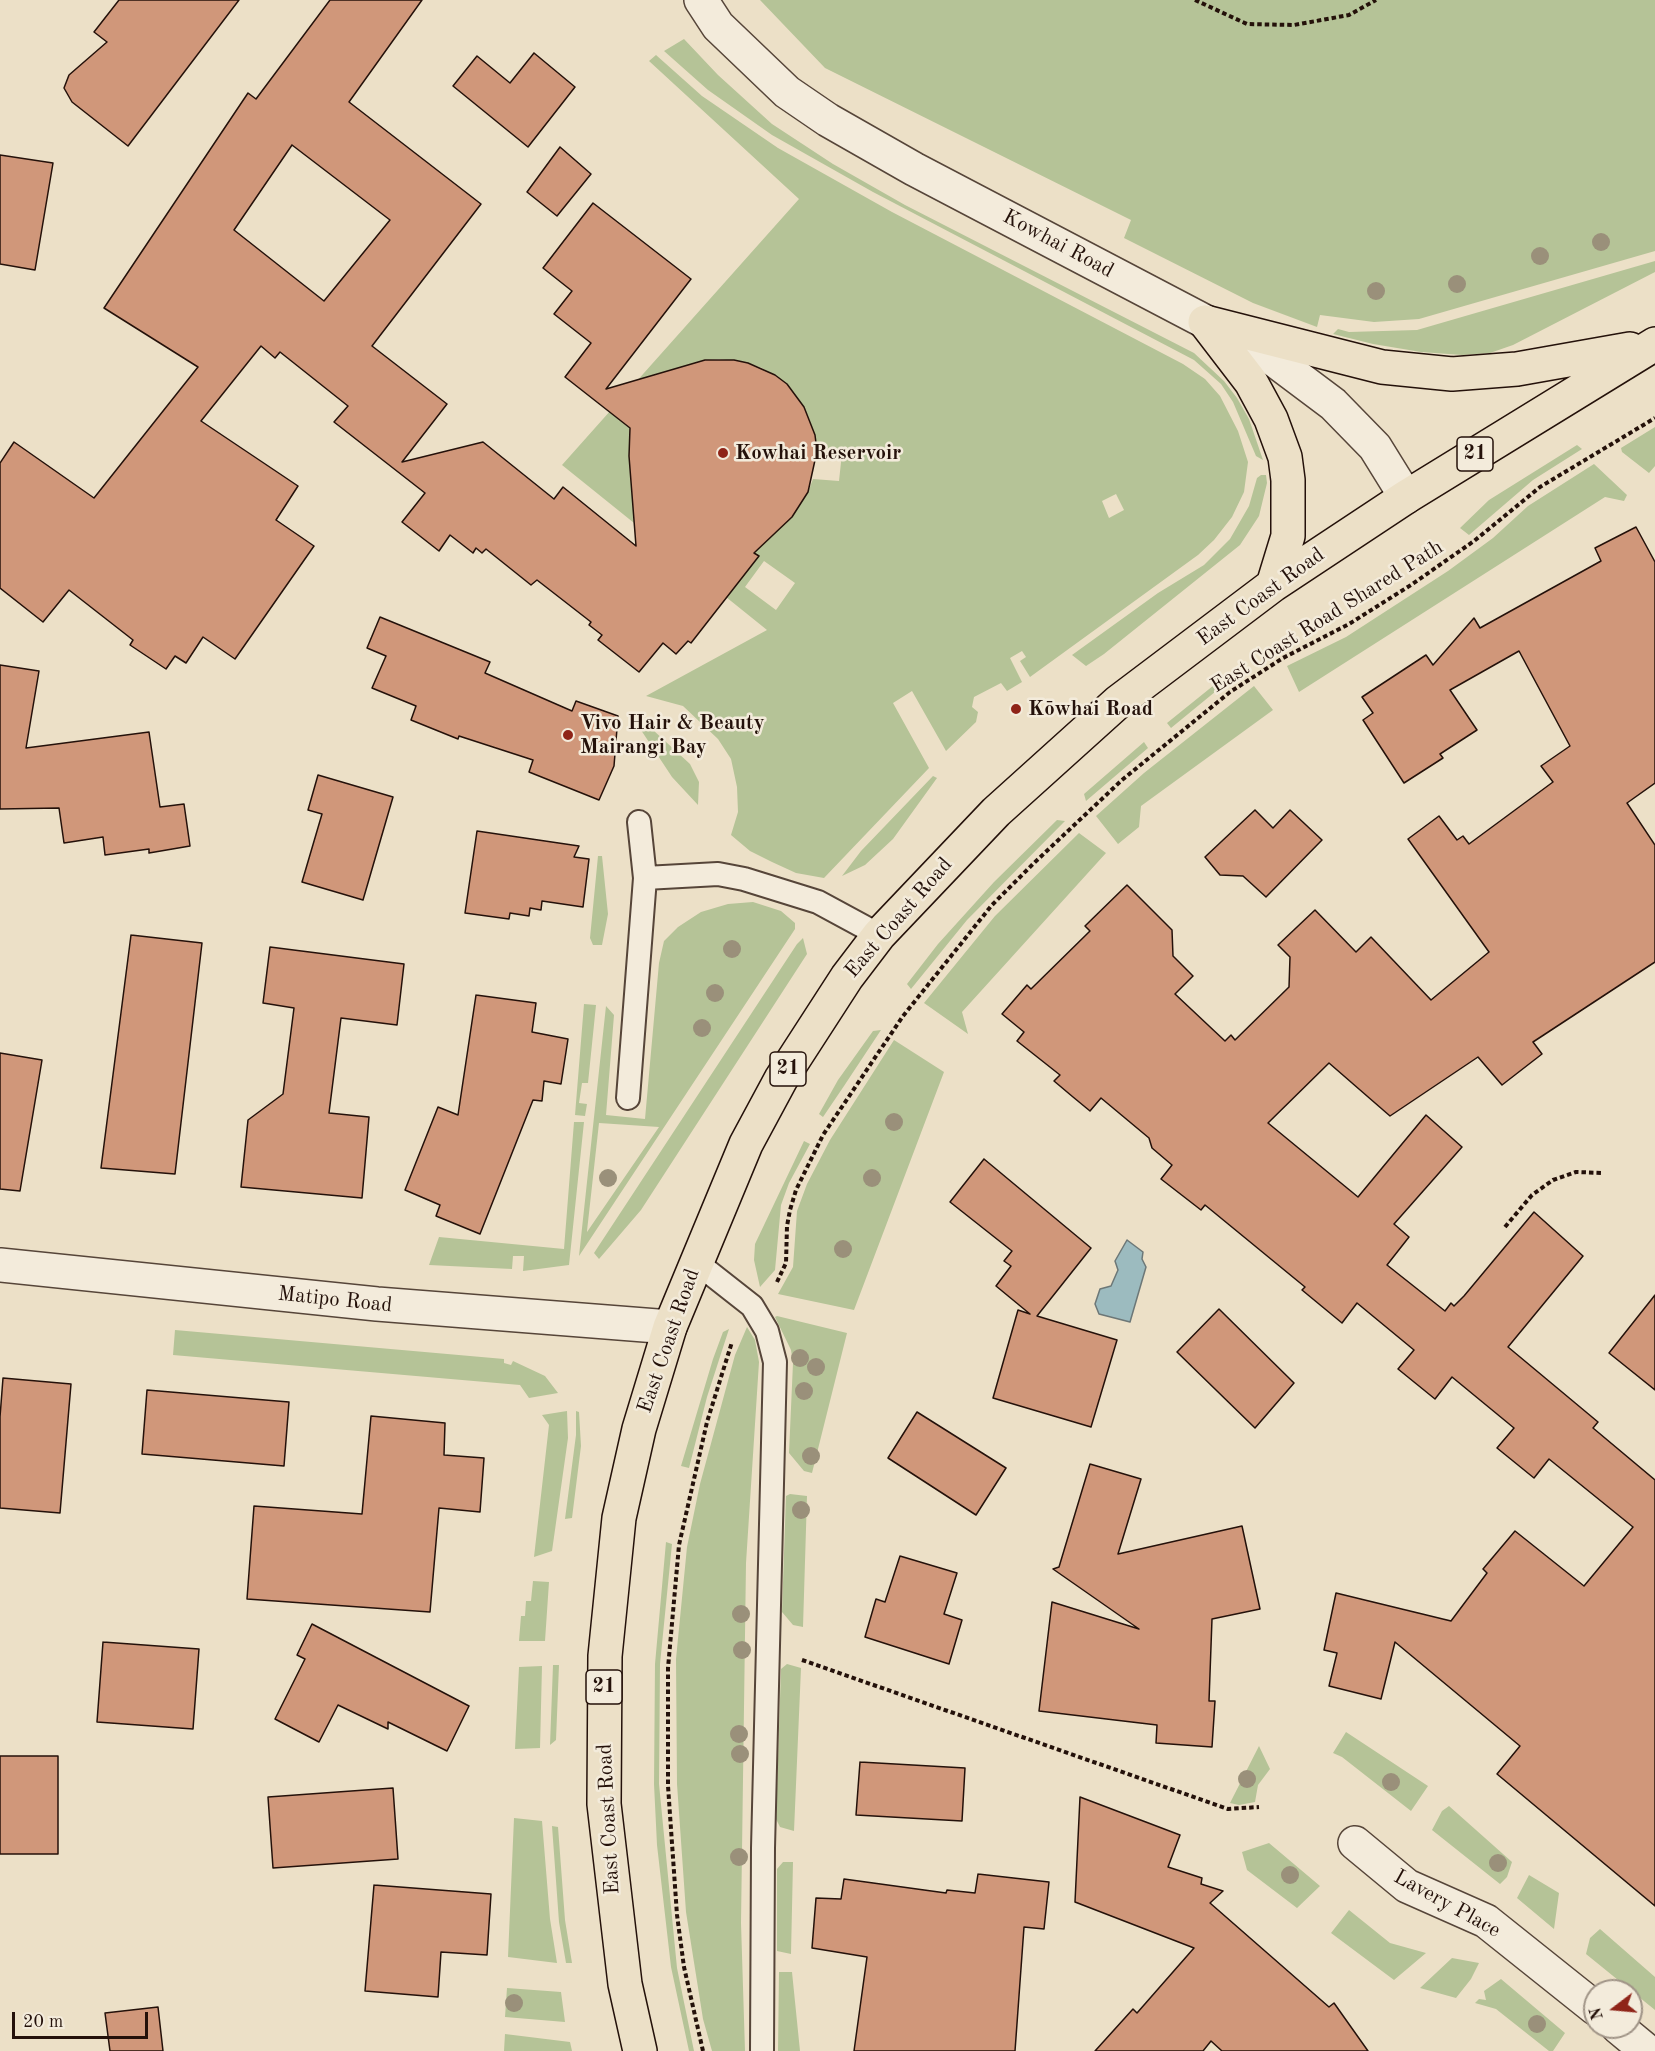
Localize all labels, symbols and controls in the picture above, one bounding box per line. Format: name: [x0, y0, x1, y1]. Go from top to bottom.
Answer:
street label: Kowhai Road: [998, 204, 1118, 284]
road number: 21: [1457, 437, 1493, 471]
place label: Kowhai Reservoir: [735, 440, 901, 466]
marker: Kowhai Reservoir: [716, 446, 730, 460]
street label: East Coast Road Shared Path: [1206, 535, 1448, 699]
street label: East Coast Road: [1192, 542, 1330, 652]
place label: Kōwhai Road: [1028, 696, 1153, 722]
marker: Kōwhai Road: [1009, 702, 1023, 716]
place label: Vivo Hair & Beauty Mairangi Bay: [580, 710, 765, 760]
marker: Vivo Hair & Beauty Mairangi Bay: [561, 728, 575, 742]
street label: East Coast Road: [840, 853, 958, 983]
road number: 21: [770, 1052, 806, 1086]
street label: East Coast Road: [632, 1265, 706, 1417]
street label: Matipo Road: [277, 1281, 393, 1319]
road number: 21: [586, 1670, 622, 1704]
street label: East Coast Road: [592, 1743, 626, 1895]
street label: Lavery Place: [1389, 1864, 1505, 1944]
north arrow: [1583, 1979, 1643, 2039]
scale bar: [15, 2000, 152, 2038]
text: N: [1588, 2005, 1607, 2022]
text: 20 m: [23, 2013, 63, 2031]

